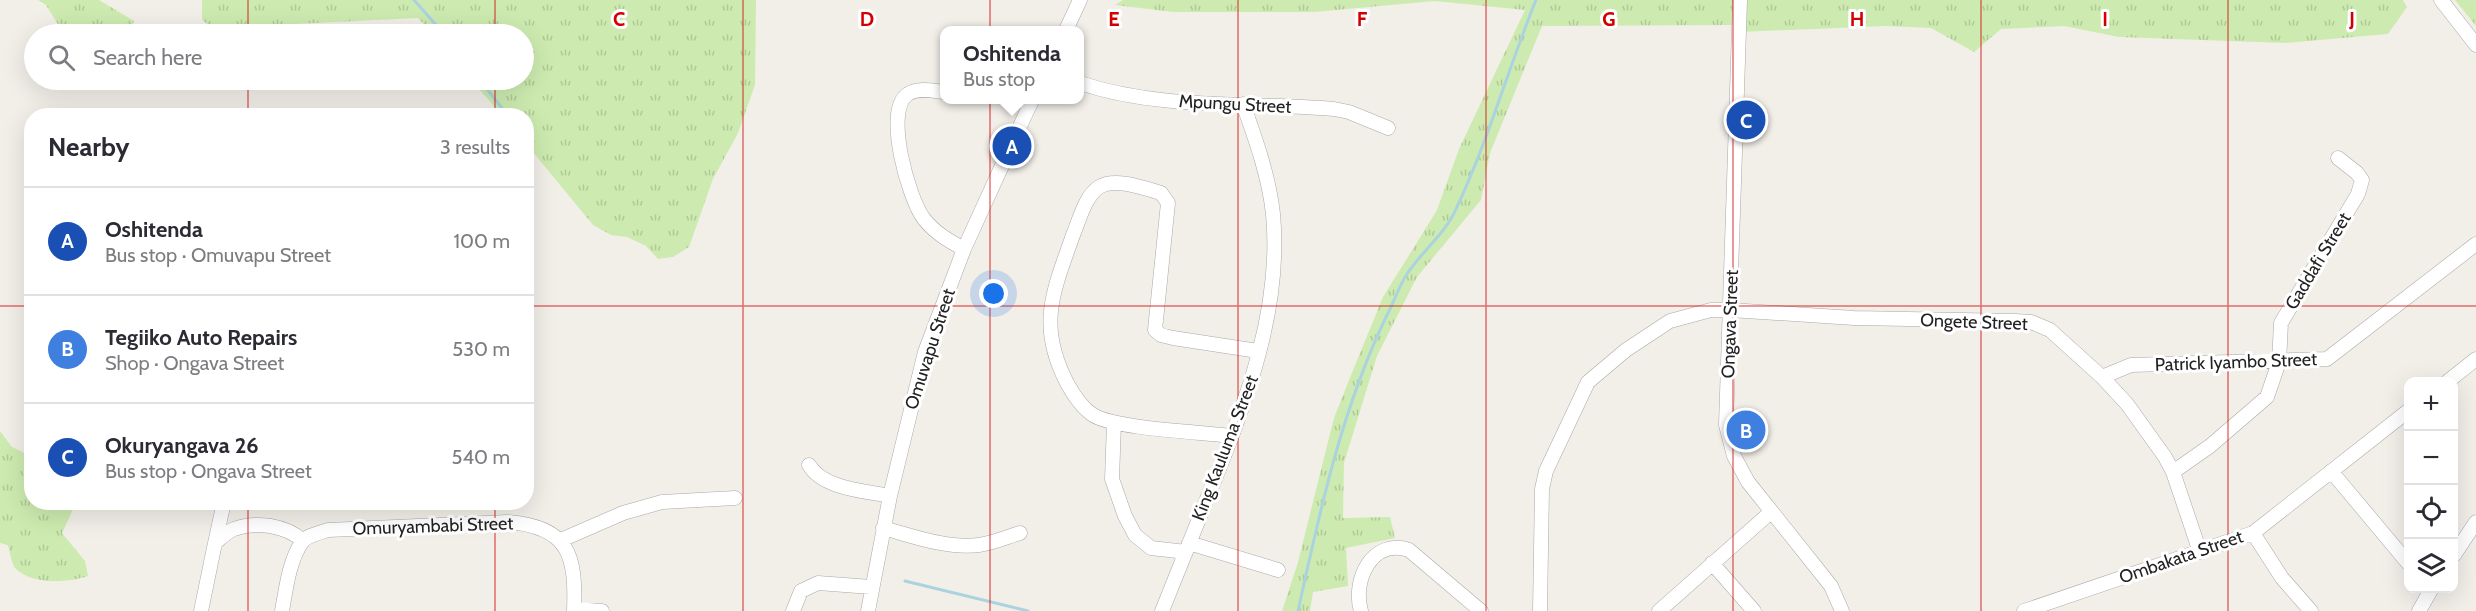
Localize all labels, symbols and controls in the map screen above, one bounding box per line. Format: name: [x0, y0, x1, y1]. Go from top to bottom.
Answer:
text: C: [613, 7, 625, 31]
text: D: [860, 7, 874, 31]
text: E: [1108, 7, 1120, 31]
text: F: [1357, 7, 1368, 31]
text: G: [1602, 7, 1616, 31]
text: H: [1850, 7, 1864, 31]
text: I: [2102, 7, 2108, 31]
text: J: [2348, 7, 2355, 31]
search box: [24, 24, 534, 90]
popup: [940, 26, 1084, 104]
text: Oshitenda: [963, 40, 1061, 67]
icon: search: [45, 41, 78, 74]
text: Search here: [93, 44, 202, 71]
text: Bus stop: [963, 67, 1035, 91]
street label: Mpungu Street: [1178, 90, 1292, 118]
pin: C: [1726, 98, 1766, 142]
pin: A: [992, 124, 1032, 168]
text: Nearby: [48, 131, 129, 163]
text: 3 results: [440, 135, 510, 159]
street label: Gaddafi Street: [2280, 208, 2356, 314]
text: Oshitenda: [105, 216, 203, 243]
text: A: [61, 229, 74, 253]
text: 100 m: [454, 229, 510, 253]
text: Bus stop · Omuvapu Street: [105, 243, 331, 267]
street label: Ongava Street: [1717, 269, 1743, 379]
your location: [979, 279, 1008, 308]
street label: Omuvapu Street: [900, 286, 960, 412]
street label: Ongete Street: [1920, 309, 2028, 335]
text: Tegiiko Auto Repairs: [105, 324, 297, 351]
text: B: [61, 337, 74, 361]
text: 530 m: [452, 337, 510, 361]
street label: Patrick Iyambo Street: [2154, 348, 2318, 376]
text: Shop · Ongava Street: [105, 351, 284, 375]
street label: King Kauluma Street: [1187, 372, 1263, 524]
map controls: [2404, 377, 2458, 593]
button: +: [2404, 377, 2458, 431]
pin: B: [1726, 408, 1766, 452]
button: −: [2404, 431, 2458, 485]
text: Okuryangava 26: [105, 432, 259, 459]
text: C: [61, 445, 74, 469]
text: 540 m: [452, 445, 510, 469]
text: Bus stop · Ongava Street: [105, 459, 312, 483]
button: locate: [2404, 485, 2458, 539]
street label: Omuryambabi Street: [352, 512, 514, 540]
street label: Ombakata Street: [2116, 526, 2246, 588]
button: layers: [2404, 539, 2458, 593]

